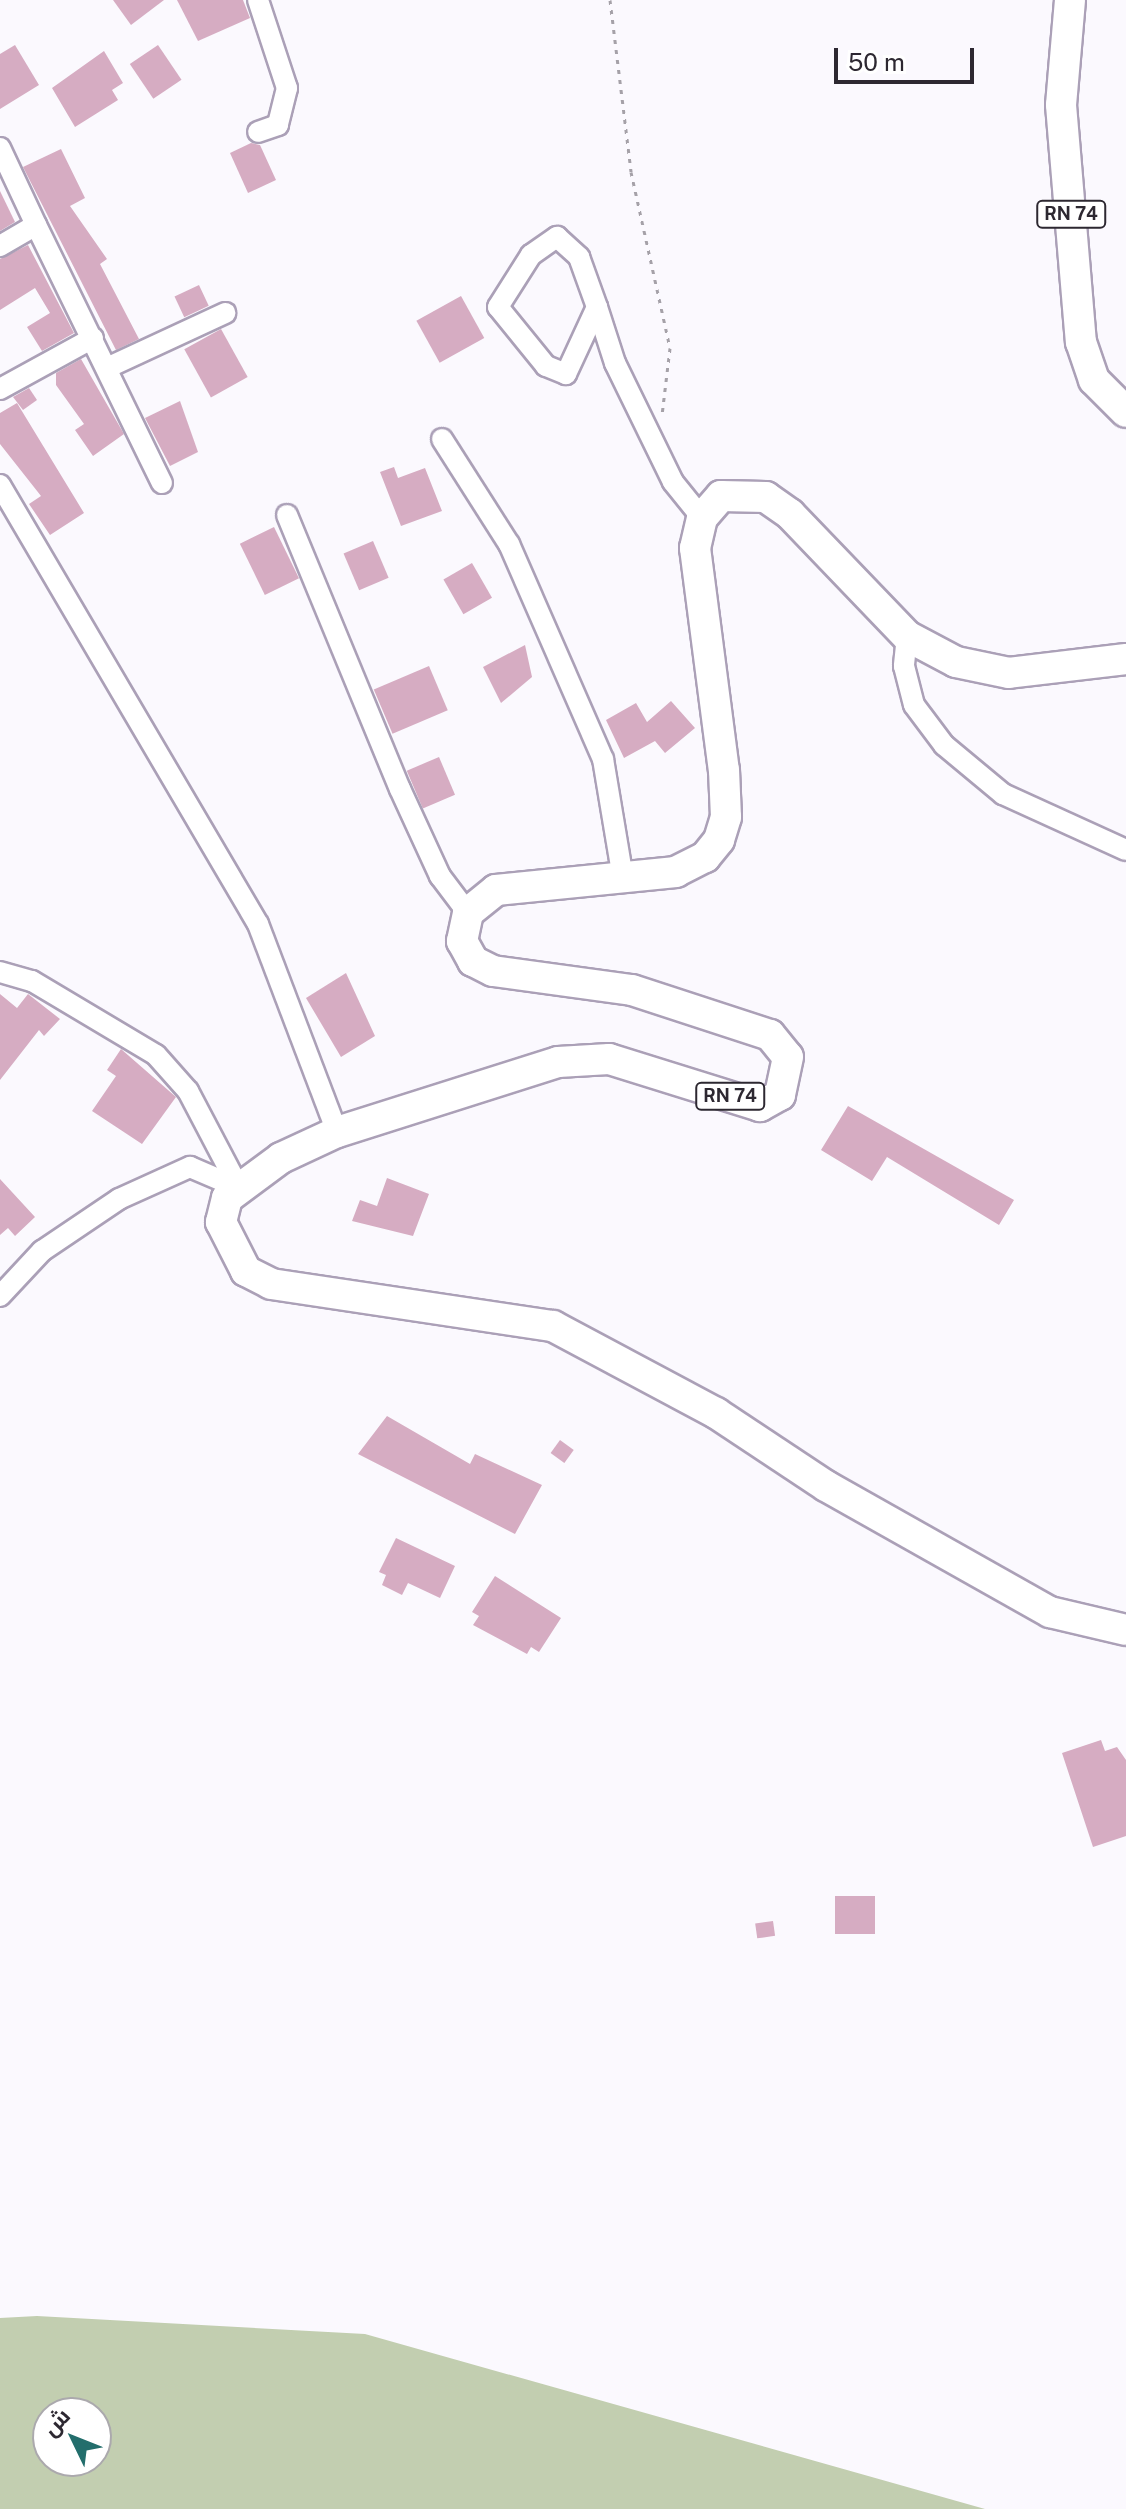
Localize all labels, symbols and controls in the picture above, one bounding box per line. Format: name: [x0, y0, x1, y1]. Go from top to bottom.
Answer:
scale bar: [838, 32, 978, 82]
text: 50 m: [848, 48, 905, 76]
road number: RN 74: [1035, 200, 1107, 228]
road number: RN 74: [694, 1082, 766, 1110]
north arrow: [32, 2397, 112, 2477]
text: ش: [37, 2403, 75, 2441]

